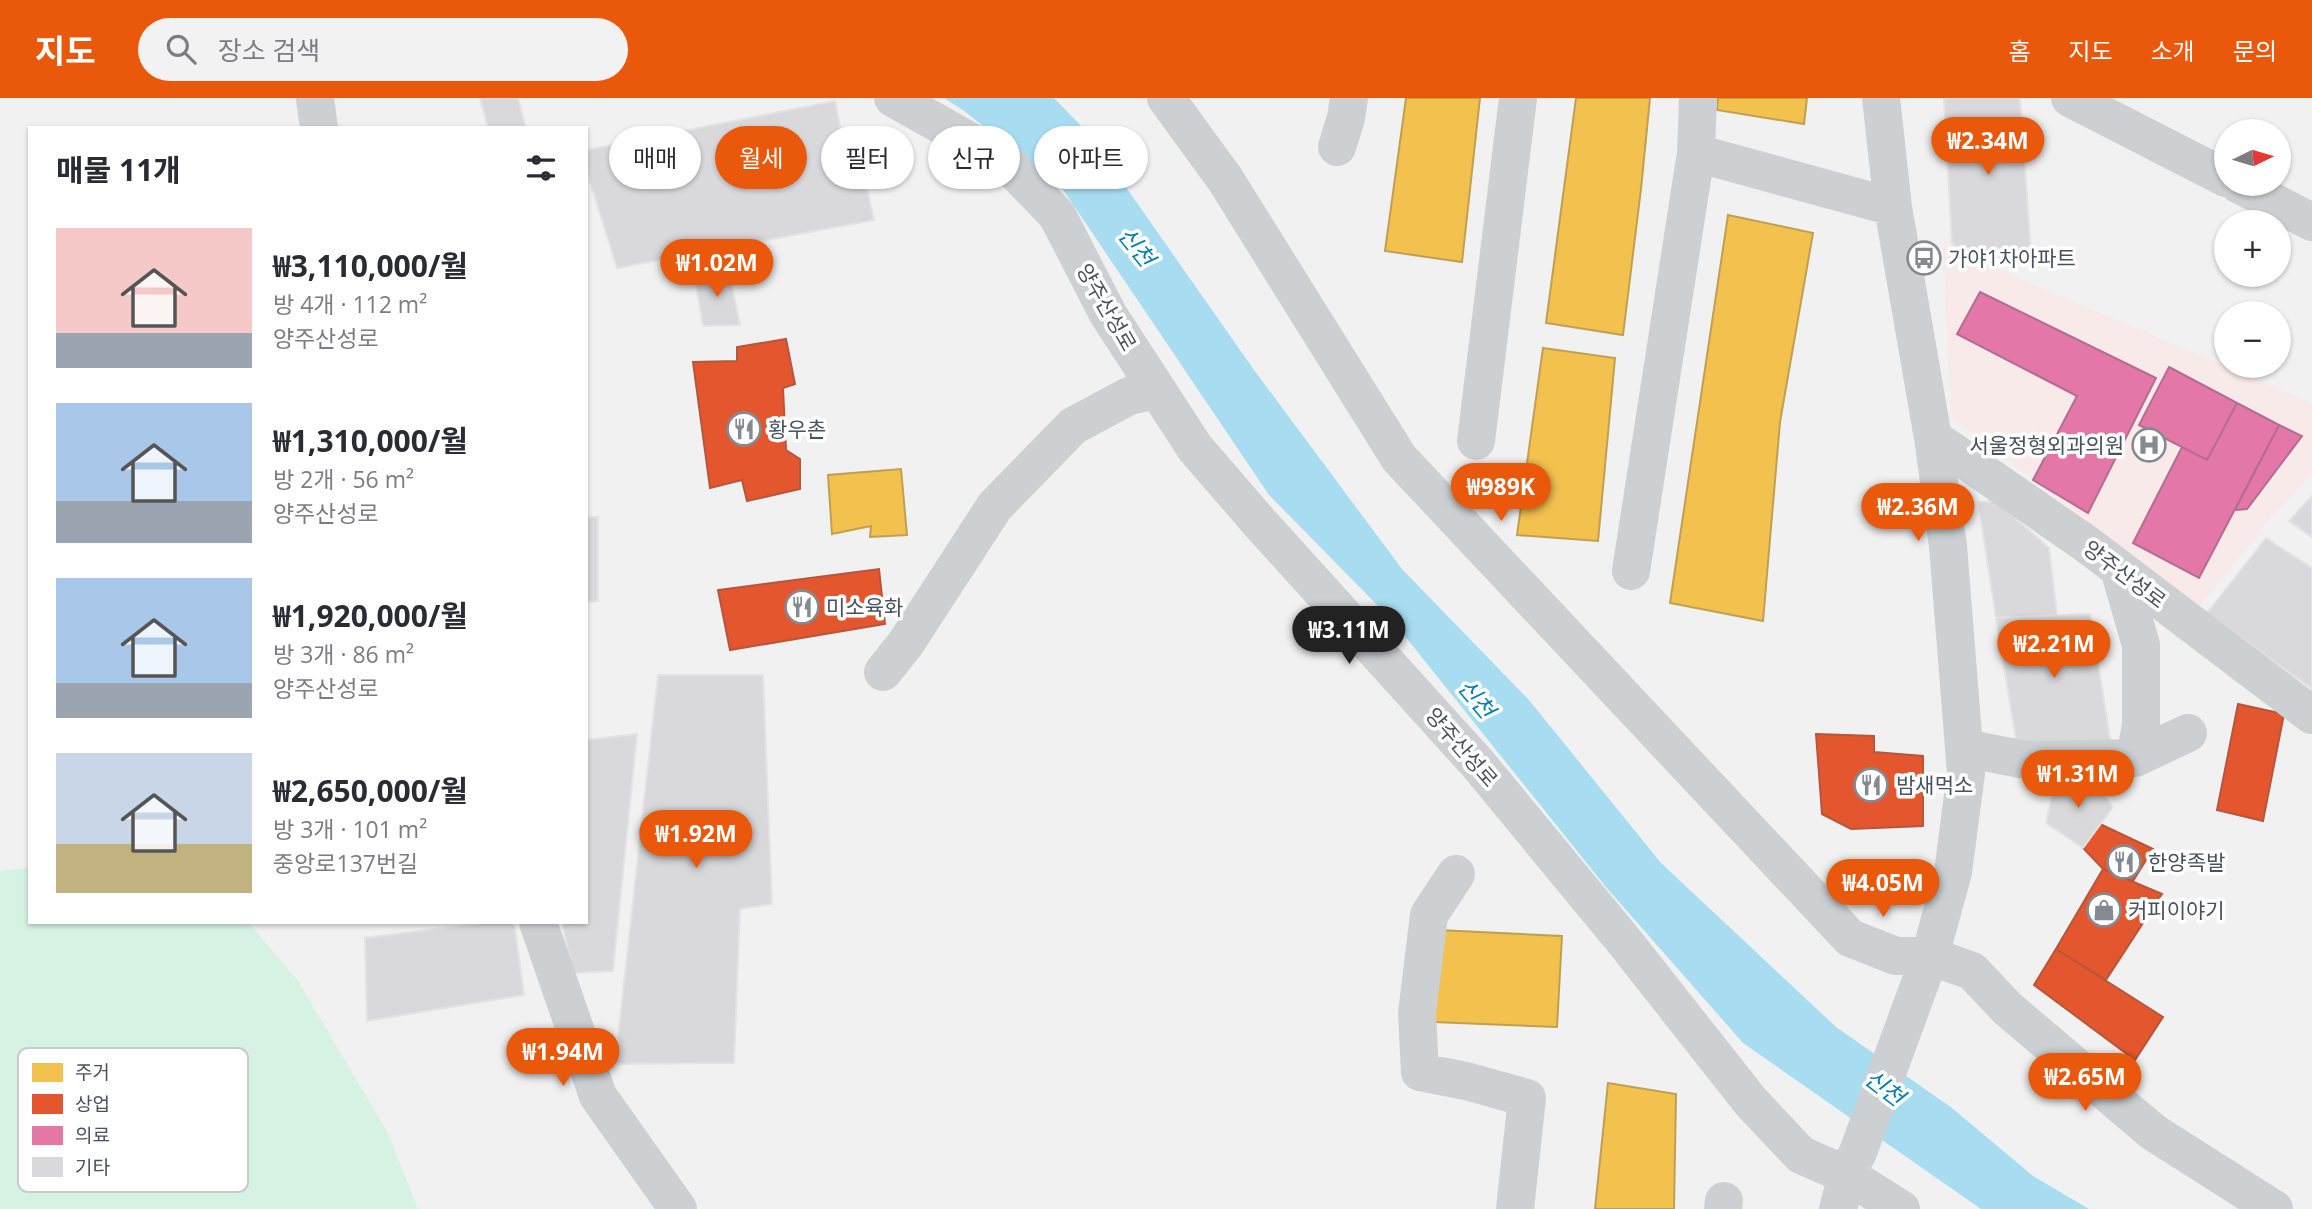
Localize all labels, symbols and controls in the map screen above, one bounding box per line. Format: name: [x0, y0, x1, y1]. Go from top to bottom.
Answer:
search box: [138, 18, 628, 81]
text: 지도: [35, 28, 96, 73]
icon: search: [162, 30, 200, 68]
text: 장소 검색: [218, 32, 320, 68]
text: 홈: [2008, 34, 2030, 67]
text: 지도: [2068, 34, 2113, 67]
text: 소개: [2151, 34, 2195, 67]
text: 문의: [2233, 34, 2277, 67]
pin: ₩2.34M: [1931, 118, 2045, 177]
north arrow: [2214, 119, 2291, 196]
map controls: [2214, 119, 2291, 378]
text: ₩2.34M: [1947, 124, 2029, 156]
chip: 매매: [609, 126, 701, 189]
chip: 월세: [715, 126, 807, 189]
chip: 필터: [821, 126, 914, 189]
chip: 신규: [928, 126, 1020, 189]
chip: 아파트: [1034, 126, 1148, 189]
text: 매물 11개: [56, 149, 181, 190]
icon: filters: [522, 149, 560, 187]
button: +: [2214, 210, 2291, 287]
water label: 신천: [1111, 219, 1165, 275]
bus stop icon: 가야1차아파트: [1905, 239, 1943, 277]
pin: ₩1.02M: [660, 240, 774, 299]
place label: 가야1차아파트: [1948, 244, 2076, 272]
text: ₩3,110,000/월: [273, 245, 468, 286]
text: ₩1.02M: [676, 246, 758, 278]
icon: home: [112, 256, 196, 340]
street label: 양주산성로: [1071, 258, 1143, 356]
text: 방 4개 · 112 m²: [273, 288, 427, 320]
button: −: [2214, 301, 2291, 378]
text: 양주산성로: [273, 322, 379, 354]
restaurant icon: 황우촌: [725, 410, 763, 448]
place label: 황우촌: [768, 415, 826, 443]
text: ₩1,310,000/월: [273, 420, 468, 461]
hospital icon: 서울정형외과의원: [2130, 426, 2168, 464]
icon: home: [112, 431, 196, 515]
place label: 서울정형외과의원: [1969, 431, 2124, 459]
text: 방 2개 · 56 m²: [273, 463, 414, 495]
pin: ₩989K: [1452, 464, 1550, 523]
text: ₩989K: [1467, 470, 1535, 502]
pin: ₩2.36M: [1861, 484, 1975, 543]
text: ₩2.36M: [1877, 490, 1959, 522]
text: 양주산성로: [273, 497, 379, 529]
street label: 양주산성로: [2078, 534, 2172, 614]
restaurant icon: 미소육화: [783, 588, 821, 626]
place label: 미소육화: [826, 593, 903, 621]
text: ₩1,920,000/월: [273, 595, 468, 636]
icon: home: [112, 606, 196, 690]
pin: ₩3.11M: [1292, 606, 1406, 666]
text: ₩3.11M: [1308, 613, 1390, 645]
pin: ₩2.21M: [1997, 620, 2111, 680]
text: ₩2.21M: [2013, 627, 2095, 659]
text: 방 3개 · 86 m²: [273, 638, 414, 670]
text: 양주산성로: [273, 672, 379, 704]
water label: 신천: [1451, 672, 1505, 727]
street label: 양주산성로: [1420, 701, 1504, 793]
pin: ₩1.31M: [2021, 750, 2135, 810]
text: ₩1.31M: [2037, 757, 2119, 789]
restaurant icon: 밤새먹소: [1852, 766, 1890, 804]
text: ₩2,650,000/월: [273, 770, 468, 811]
place label: 밤새먹소: [1896, 771, 1973, 799]
icon: home: [112, 781, 196, 865]
pin: ₩1.92M: [639, 810, 753, 870]
text: 방 3개 · 101 m²: [273, 813, 427, 845]
text: ₩1.92M: [655, 817, 737, 849]
restaurant icon: 한양족발: [2105, 843, 2143, 881]
text: 중앙로137번길: [273, 847, 418, 879]
place label: 한양족발: [2148, 848, 2225, 876]
pin: ₩4.05M: [1826, 860, 1940, 919]
text: ₩4.05M: [1842, 866, 1924, 898]
shop icon: 커피이야기: [2085, 891, 2123, 929]
place label: 커피이야기: [2128, 896, 2225, 924]
pin: ₩1.94M: [506, 1028, 620, 1088]
text: ₩1.94M: [522, 1035, 604, 1067]
legend: [18, 1048, 248, 1192]
pin: ₩2.65M: [2028, 1054, 2142, 1113]
text: 주거: [75, 1059, 110, 1085]
text: ₩2.65M: [2044, 1060, 2126, 1092]
water label: 신천: [1858, 1061, 1914, 1114]
text: 상업: [75, 1091, 110, 1117]
text: 의료: [75, 1122, 110, 1148]
text: 기타: [75, 1154, 110, 1180]

